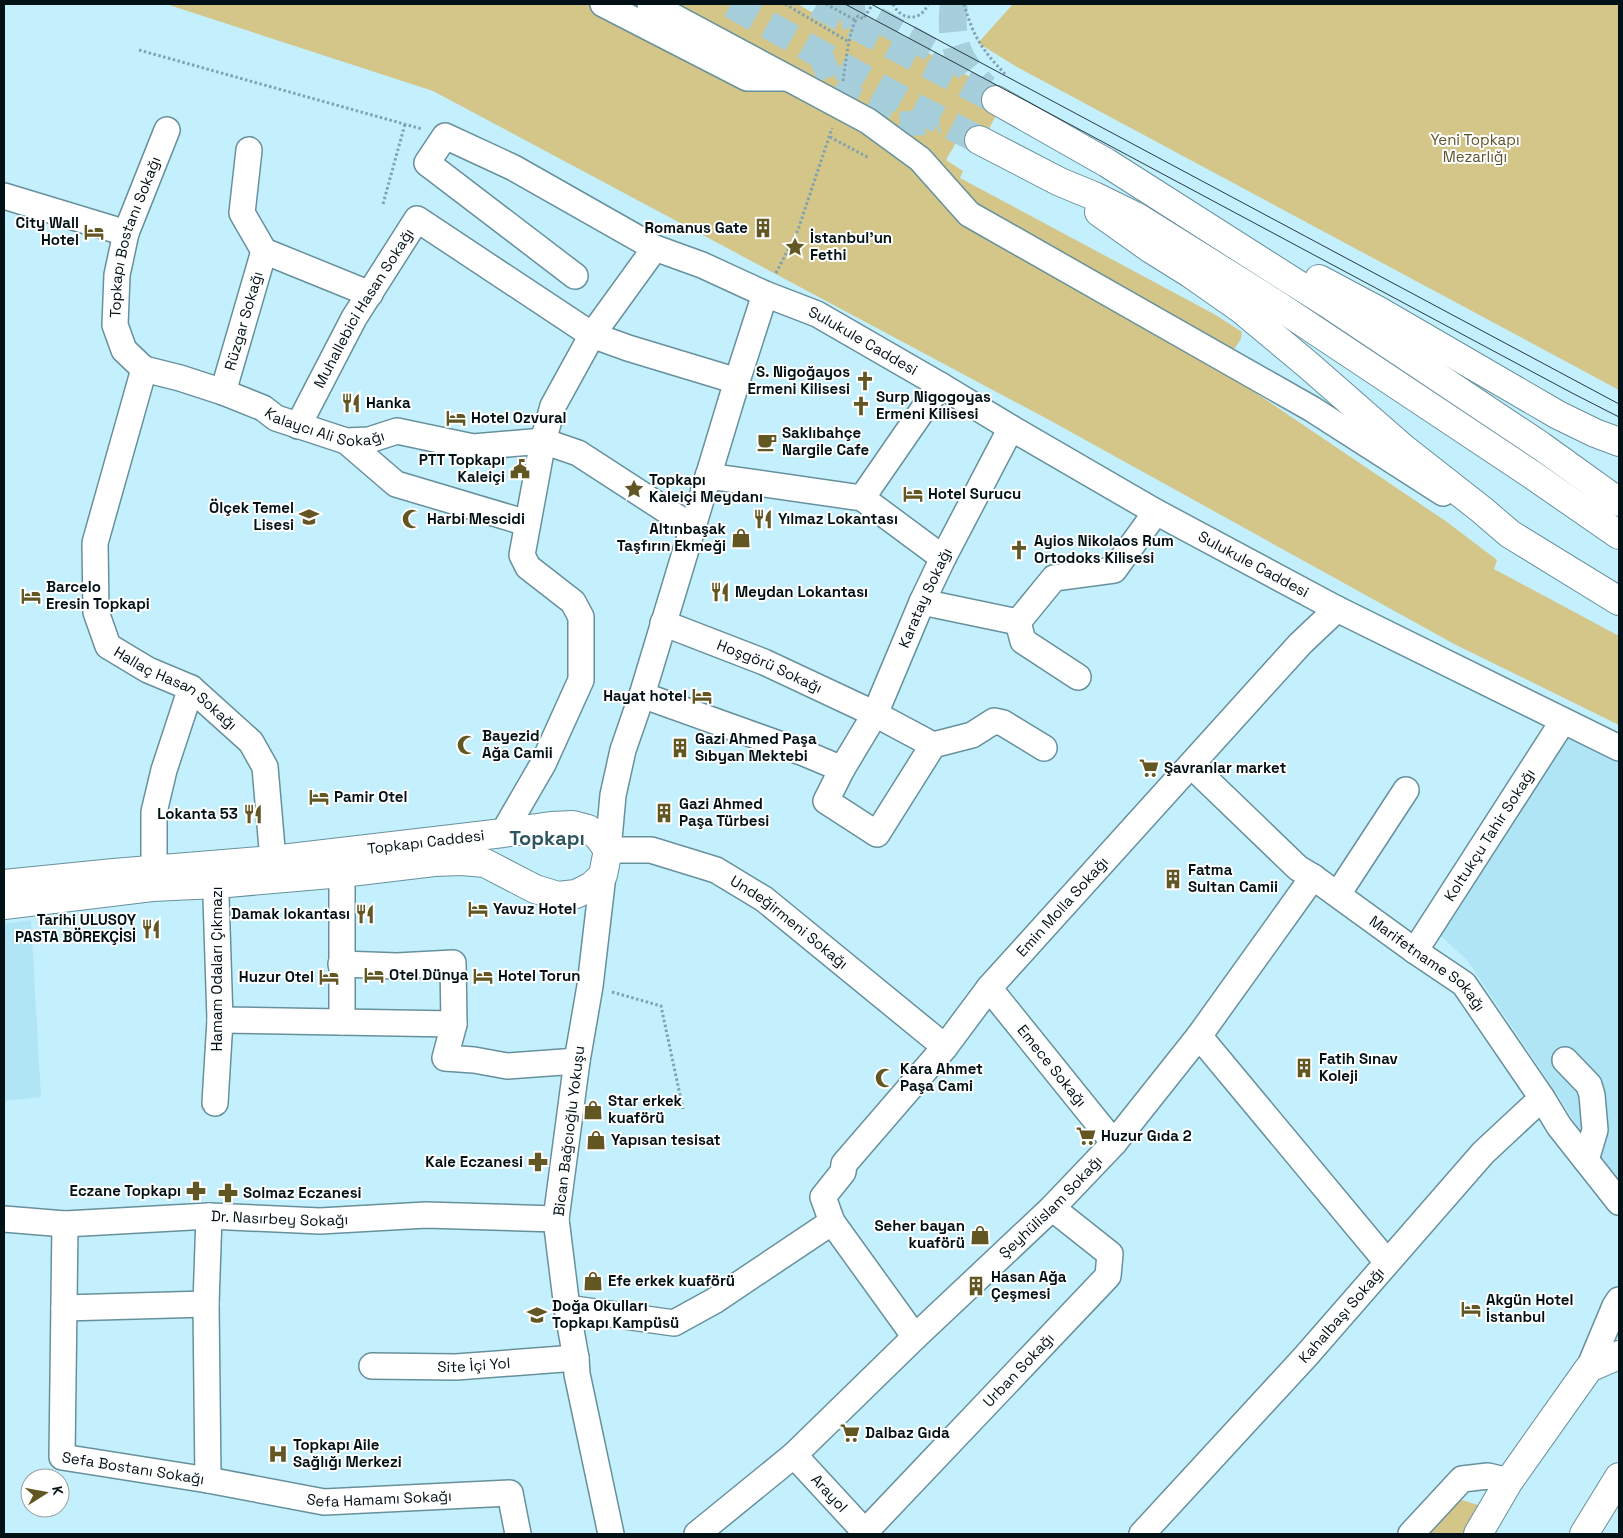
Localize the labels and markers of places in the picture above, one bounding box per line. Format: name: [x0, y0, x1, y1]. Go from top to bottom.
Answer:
place label: City Wall Hotel: [16, 213, 79, 249]
building icon: Romanus Gate: [752, 217, 774, 239]
place label: Romanus Gate: [645, 218, 748, 237]
hotel icon: City Wall Hotel: [83, 221, 105, 243]
place label: İstanbul'un Fethi: [810, 228, 892, 264]
place icon: İstanbul'un Fethi: [784, 236, 806, 258]
place label: S. Nigoğayos Ermeni Kilisesi: [748, 362, 850, 398]
church icon: S. Nigoğayos Ermeni Kilisesi: [854, 370, 876, 392]
place label: Surp Nigogoyas Ermeni Kilisesi: [876, 387, 991, 423]
restaurant icon: Hanka: [340, 392, 362, 414]
place label: Hanka: [366, 393, 411, 412]
church icon: Surp Nigogoyas Ermeni Kilisesi: [850, 395, 872, 417]
hotel icon: Hotel Ozvural: [445, 407, 467, 429]
place label: Hotel Ozvural: [471, 408, 567, 427]
place label: Saklıbahçe Nargile Cafe: [782, 423, 869, 459]
cafe icon: Saklıbahçe Nargile Cafe: [756, 431, 778, 453]
place label: PTT Topkapı Kaleiçi: [419, 450, 505, 486]
public building icon: PTT Topkapı Kaleiçi: [509, 458, 531, 480]
place label: Topkapı Kaleiçi Meydanı: [649, 470, 763, 506]
place icon: Topkapı Kaleiçi Meydanı: [623, 478, 645, 500]
hotel icon: Hotel Surucu: [902, 483, 924, 505]
place label: Hotel Surucu: [928, 484, 1021, 503]
place label: Ölçek Temel Lisesi: [209, 498, 294, 534]
school or university icon: Ölçek Temel Lisesi: [298, 506, 320, 528]
mosque icon: Harbi Mescidi: [401, 508, 423, 530]
restaurant icon: Yılmaz Lokantası: [752, 508, 774, 530]
place label: Harbi Mescidi: [427, 509, 525, 528]
place label: Yılmaz Lokantası: [778, 509, 898, 528]
place label: Altınbaşak Taşfırın Ekmeği: [617, 519, 727, 555]
shop icon: Altınbaşak Taşfırın Ekmeği: [730, 527, 752, 549]
place label: Ayios Nikolaos Rum Ortodoks Kilisesi: [1034, 531, 1174, 567]
church icon: Ayios Nikolaos Rum Ortodoks Kilisesi: [1008, 539, 1030, 561]
place label: Barcelo Eresin Topkapi: [46, 577, 150, 613]
restaurant icon: Meydan Lokantası: [709, 581, 731, 603]
place label: Meydan Lokantası: [735, 582, 868, 601]
hotel icon: Barcelo Eresin Topkapi: [20, 585, 42, 607]
hotel icon: Hayat hotel: [691, 685, 713, 707]
place label: Hayat hotel: [603, 686, 687, 705]
place label: Bayezid Ağa Camii: [482, 726, 553, 762]
place label: Gazi Ahmed Paşa Sıbyan Mektebi: [695, 729, 817, 765]
mosque icon: Bayezid Ağa Camii: [456, 734, 478, 756]
building icon: Gazi Ahmed Paşa Sıbyan Mektebi: [669, 737, 691, 759]
supermarket icon: Şavranlar market: [1138, 757, 1160, 779]
place label: Şavranlar market: [1164, 758, 1286, 777]
hotel icon: Pamir Otel: [308, 786, 330, 808]
place label: Pamir Otel: [334, 787, 408, 806]
place label: Gazi Ahmed Paşa Türbesi: [679, 794, 769, 830]
building icon: Gazi Ahmed Paşa Türbesi: [653, 802, 675, 824]
restaurant icon: Lokanta 53: [242, 803, 264, 825]
place label: Lokanta 53: [157, 804, 238, 823]
place label: Fatma Sultan Camii: [1188, 860, 1278, 896]
building icon: Fatma Sultan Camii: [1162, 868, 1184, 890]
hotel icon: Yavuz Hotel: [467, 898, 489, 920]
place label: Yavuz Hotel: [493, 899, 576, 918]
restaurant icon: Damak lokantası: [354, 903, 376, 925]
place label: Damak lokantası: [231, 904, 350, 923]
place label: Tarihi ULUSOY PASTA BÖREKÇİSİ: [15, 910, 137, 946]
restaurant icon: Tarihi ULUSOY PASTA BÖREKÇİSİ: [140, 918, 162, 940]
hotel icon: Otel Dünya: [363, 964, 385, 986]
place label: Otel Dünya: [389, 965, 469, 984]
hotel icon: Hotel Torun: [472, 965, 494, 987]
hotel icon: Huzur Otel: [318, 966, 340, 988]
place label: Hotel Torun: [498, 966, 580, 985]
place label: Huzur Otel: [239, 967, 314, 986]
place label: Fatih Sınav Koleji: [1319, 1049, 1398, 1085]
building icon: Fatih Sınav Koleji: [1293, 1057, 1315, 1079]
place label: Kara Ahmet Paşa Cami: [900, 1059, 983, 1095]
mosque icon: Kara Ahmet Paşa Cami: [874, 1067, 896, 1089]
place label: Star erkek kuaförü: [608, 1091, 683, 1127]
shop icon: Star erkek kuaförü: [582, 1099, 604, 1121]
supermarket icon: Huzur Gıda 2: [1075, 1125, 1097, 1147]
place label: Huzur Gıda 2: [1101, 1126, 1192, 1145]
shop icon: Yapısan tesisat: [585, 1129, 607, 1151]
place label: Yapısan tesisat: [611, 1130, 721, 1149]
pharmacy icon: Kale Eczanesi: [527, 1151, 549, 1173]
place label: Kale Eczanesi: [425, 1152, 523, 1171]
pharmacy icon: Eczane Topkapı: [185, 1180, 207, 1202]
place label: Eczane Topkapı: [70, 1181, 181, 1200]
pharmacy icon: Solmaz Eczanesi: [217, 1182, 239, 1204]
place label: Solmaz Eczanesi: [243, 1183, 362, 1202]
place label: Seher bayan kuaförü: [874, 1216, 965, 1252]
shop icon: Seher bayan kuaförü: [969, 1224, 991, 1246]
place label: Hasan Ağa Çeşmesi: [991, 1267, 1067, 1303]
shop icon: Efe erkek kuaförü: [582, 1270, 604, 1292]
place label: Efe erkek kuaförü: [608, 1271, 735, 1290]
building icon: Hasan Ağa Çeşmesi: [965, 1275, 987, 1297]
place label: Akgün Hotel İstanbul: [1486, 1290, 1573, 1326]
place label: Doğa Okulları Topkapı Kampüsü: [552, 1296, 679, 1332]
hotel icon: Akgün Hotel İstanbul: [1460, 1298, 1482, 1320]
school or university icon: Doğa Okulları Topkapı Kampüsü: [526, 1304, 548, 1326]
supermarket icon: Dalbaz Gıda: [839, 1422, 861, 1444]
place label: Dalbaz Gıda: [865, 1423, 950, 1442]
place label: Topkapı Aile Sağlığı Merkezi: [293, 1435, 402, 1471]
hospital icon: Topkapı Aile Sağlığı Merkezi: [267, 1443, 289, 1465]

